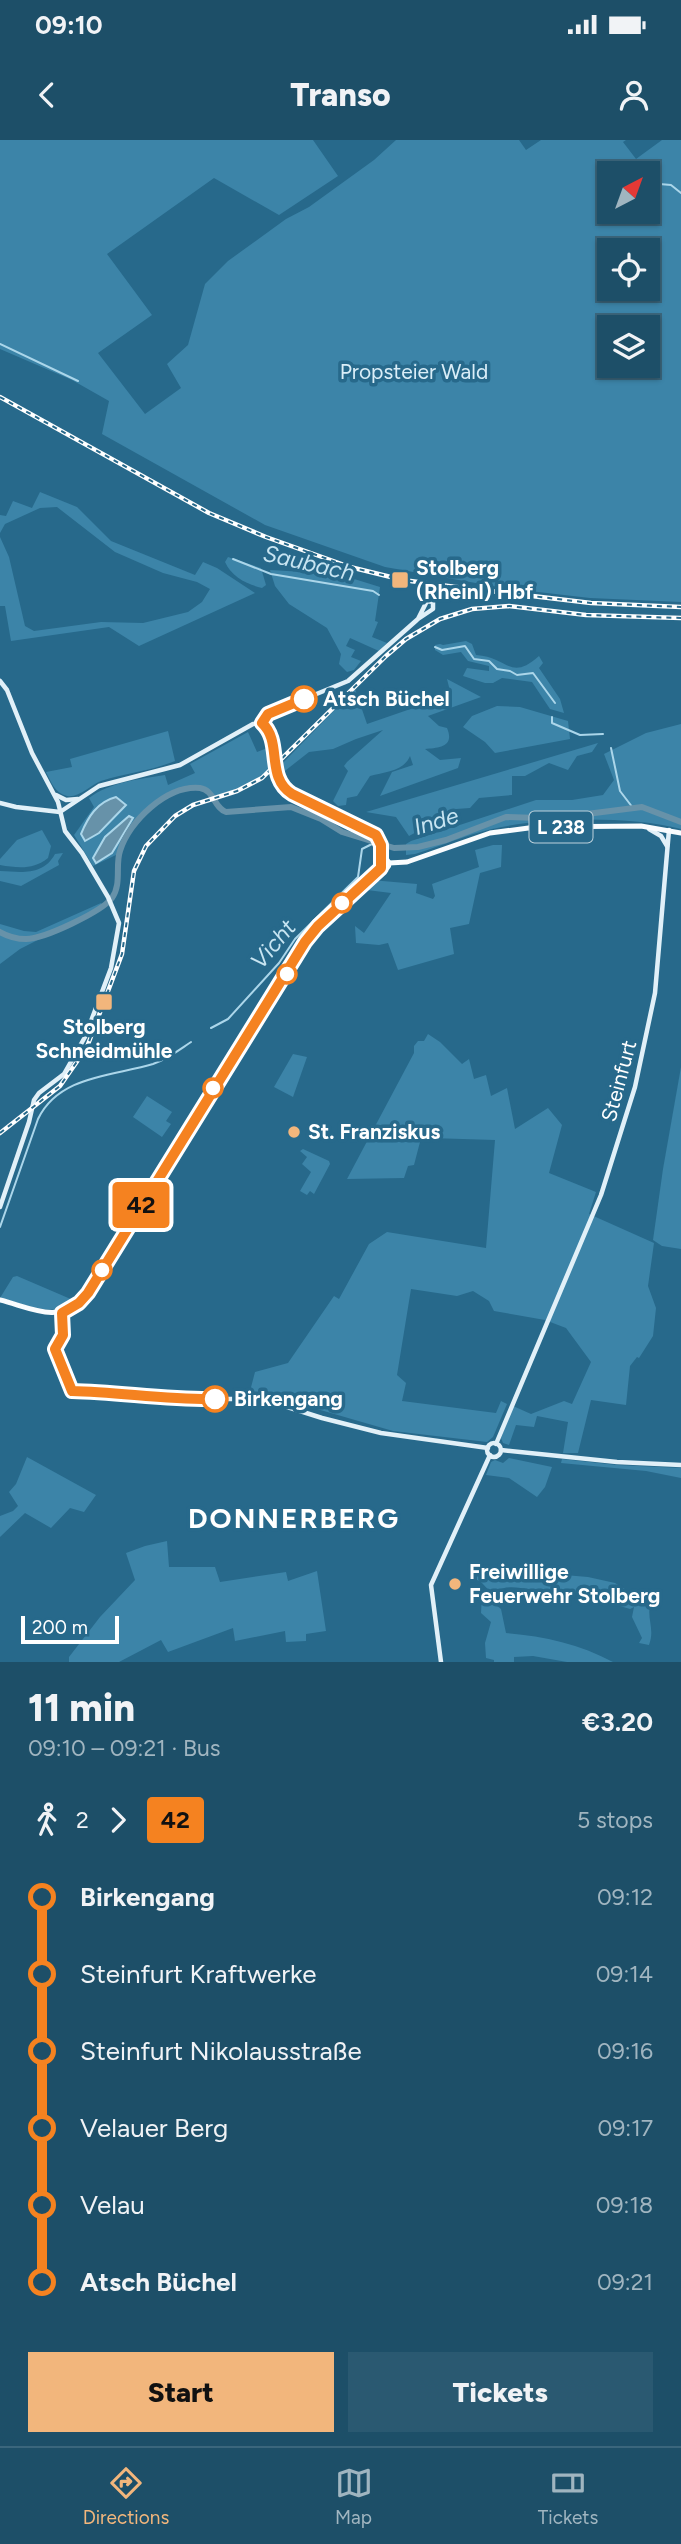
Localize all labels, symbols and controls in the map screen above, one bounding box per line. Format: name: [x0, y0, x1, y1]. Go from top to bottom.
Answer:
text: 09:10: [35, 9, 103, 41]
icon: back: [28, 76, 66, 114]
text: Transo: [290, 76, 391, 114]
icon: person: [615, 76, 653, 114]
north arrow: [597, 161, 660, 224]
map controls: [597, 161, 660, 378]
button: locate: [597, 238, 660, 301]
button: layers: [597, 315, 660, 378]
park label: Propsteier Wald: [340, 359, 488, 384]
water label: Saubach: [261, 539, 358, 587]
place label: Stolberg (Rheinl) Hbf: [416, 555, 534, 604]
marker: Stolberg (Rheinl) Hbf: [390, 570, 410, 590]
marker: Atsch Büchel: [291, 686, 317, 712]
place label: Atsch Büchel: [323, 686, 450, 711]
water label: Inde: [410, 801, 462, 841]
road number: L 238: [530, 812, 592, 842]
unlabelled marker: [332, 893, 352, 913]
water label: Vicht: [244, 914, 302, 974]
unlabelled marker: [277, 964, 297, 984]
marker: Stolberg Schneidmühle: [94, 992, 114, 1012]
place label: Stolberg Schneidmühle: [36, 1014, 173, 1063]
street label: Steinfurt: [596, 1037, 641, 1124]
unlabelled marker: [203, 1078, 223, 1098]
place label: St. Franziskus: [308, 1119, 440, 1144]
marker: St. Franziskus: [286, 1124, 302, 1140]
line badge: 42: [110, 1182, 172, 1228]
text: 42: [126, 1190, 156, 1219]
unlabelled marker: [92, 1260, 112, 1280]
marker: Birkengang: [202, 1386, 228, 1412]
place label: Birkengang: [234, 1386, 343, 1411]
district label: DONNERBERG: [188, 1501, 400, 1535]
place label: Freiwillige Feuerwehr Stolberg: [469, 1559, 660, 1608]
marker: Freiwillige Feuerwehr Stolberg: [447, 1576, 463, 1592]
scale bar: [21, 1613, 119, 1645]
text: 200 m: [32, 1616, 88, 1639]
text: 11 min: [28, 1685, 135, 1731]
text: €3.20: [582, 1706, 653, 1738]
text: 09:10 – 09:21 · Bus: [28, 1734, 221, 1762]
icon: walk: [28, 1801, 66, 1839]
icon: forward: [99, 1801, 137, 1839]
text: 42: [161, 1805, 190, 1834]
text: 2: [76, 1806, 89, 1834]
text: 5 stops: [577, 1806, 653, 1834]
text: Birkengang: [80, 1881, 215, 1913]
text: 09:12: [597, 1883, 653, 1911]
text: Steinfurt Kraftwerke: [80, 1958, 316, 1990]
text: 09:14: [596, 1960, 653, 1988]
text: Steinfurt Nikolausstraße: [80, 2035, 362, 2067]
text: 09:16: [597, 2037, 653, 2065]
text: Velauer Berg: [80, 2112, 228, 2144]
text: 09:17: [598, 2114, 653, 2142]
text: Velau: [80, 2189, 145, 2221]
text: 09:18: [596, 2191, 653, 2219]
text: Atsch Büchel: [80, 2266, 237, 2298]
text: 09:21: [597, 2268, 653, 2296]
button: Start: [28, 2352, 334, 2432]
button: Tickets: [348, 2352, 653, 2432]
tab: Directions: [83, 2464, 169, 2529]
tab: Map: [335, 2464, 373, 2529]
tab: Tickets: [538, 2464, 598, 2529]

